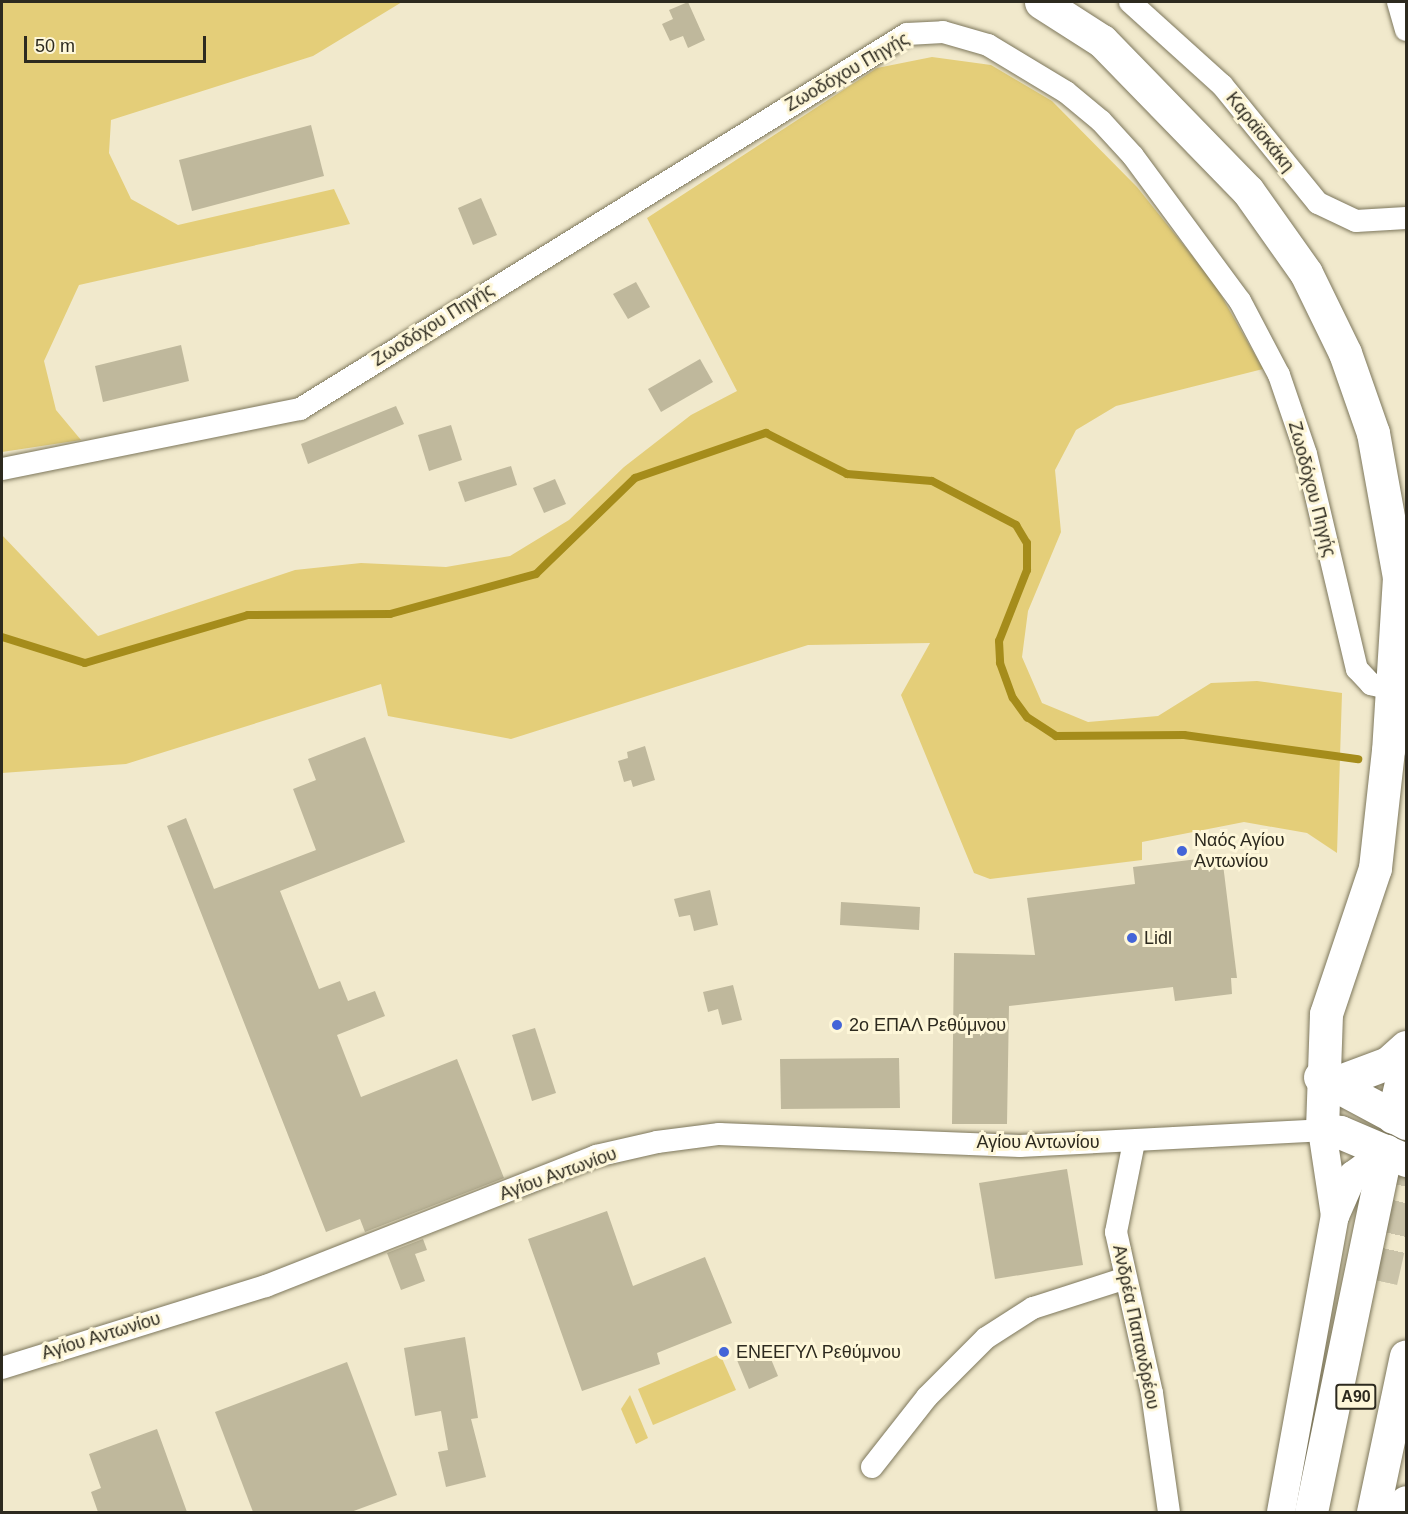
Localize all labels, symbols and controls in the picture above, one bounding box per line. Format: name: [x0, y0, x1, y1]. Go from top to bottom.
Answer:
scale bar: [27, 24, 208, 62]
street label: Ζωοδόχου Πηγής: [781, 28, 913, 116]
text: 50 m: [35, 36, 75, 56]
street label: Καραϊσκάκη: [1221, 88, 1299, 176]
street label: Ζωοδόχου Πηγής: [368, 279, 498, 371]
street label: Ζωοδόχου Πηγής: [1284, 419, 1340, 559]
place label: Ναός Αγίου Αντωνίου: [1194, 830, 1286, 872]
marker: Ναός Αγίου Αντωνίου: [1175, 844, 1189, 858]
place label: Lidl: [1144, 927, 1172, 949]
marker: Lidl: [1125, 931, 1139, 945]
place label: 2ο ΕΠΑΛ Ρεθύμνου: [849, 1014, 1007, 1036]
marker: 2ο ΕΠΑΛ Ρεθύμνου: [830, 1018, 844, 1032]
street label: Αγίου Αντωνίου: [976, 1131, 1100, 1153]
street label: Αγίου Αντωνίου: [496, 1143, 620, 1205]
street label: Ανδρέα Παπανδρέου: [1108, 1243, 1164, 1411]
street label: Αγίου Αντωνίου: [39, 1308, 163, 1364]
place label: ΕΝΕΕΓΥΛ Ρεθύμνου: [736, 1341, 902, 1363]
marker: ΕΝΕΕΓΥΛ Ρεθύμνου: [717, 1345, 731, 1359]
road number: Α90: [1335, 1384, 1377, 1410]

